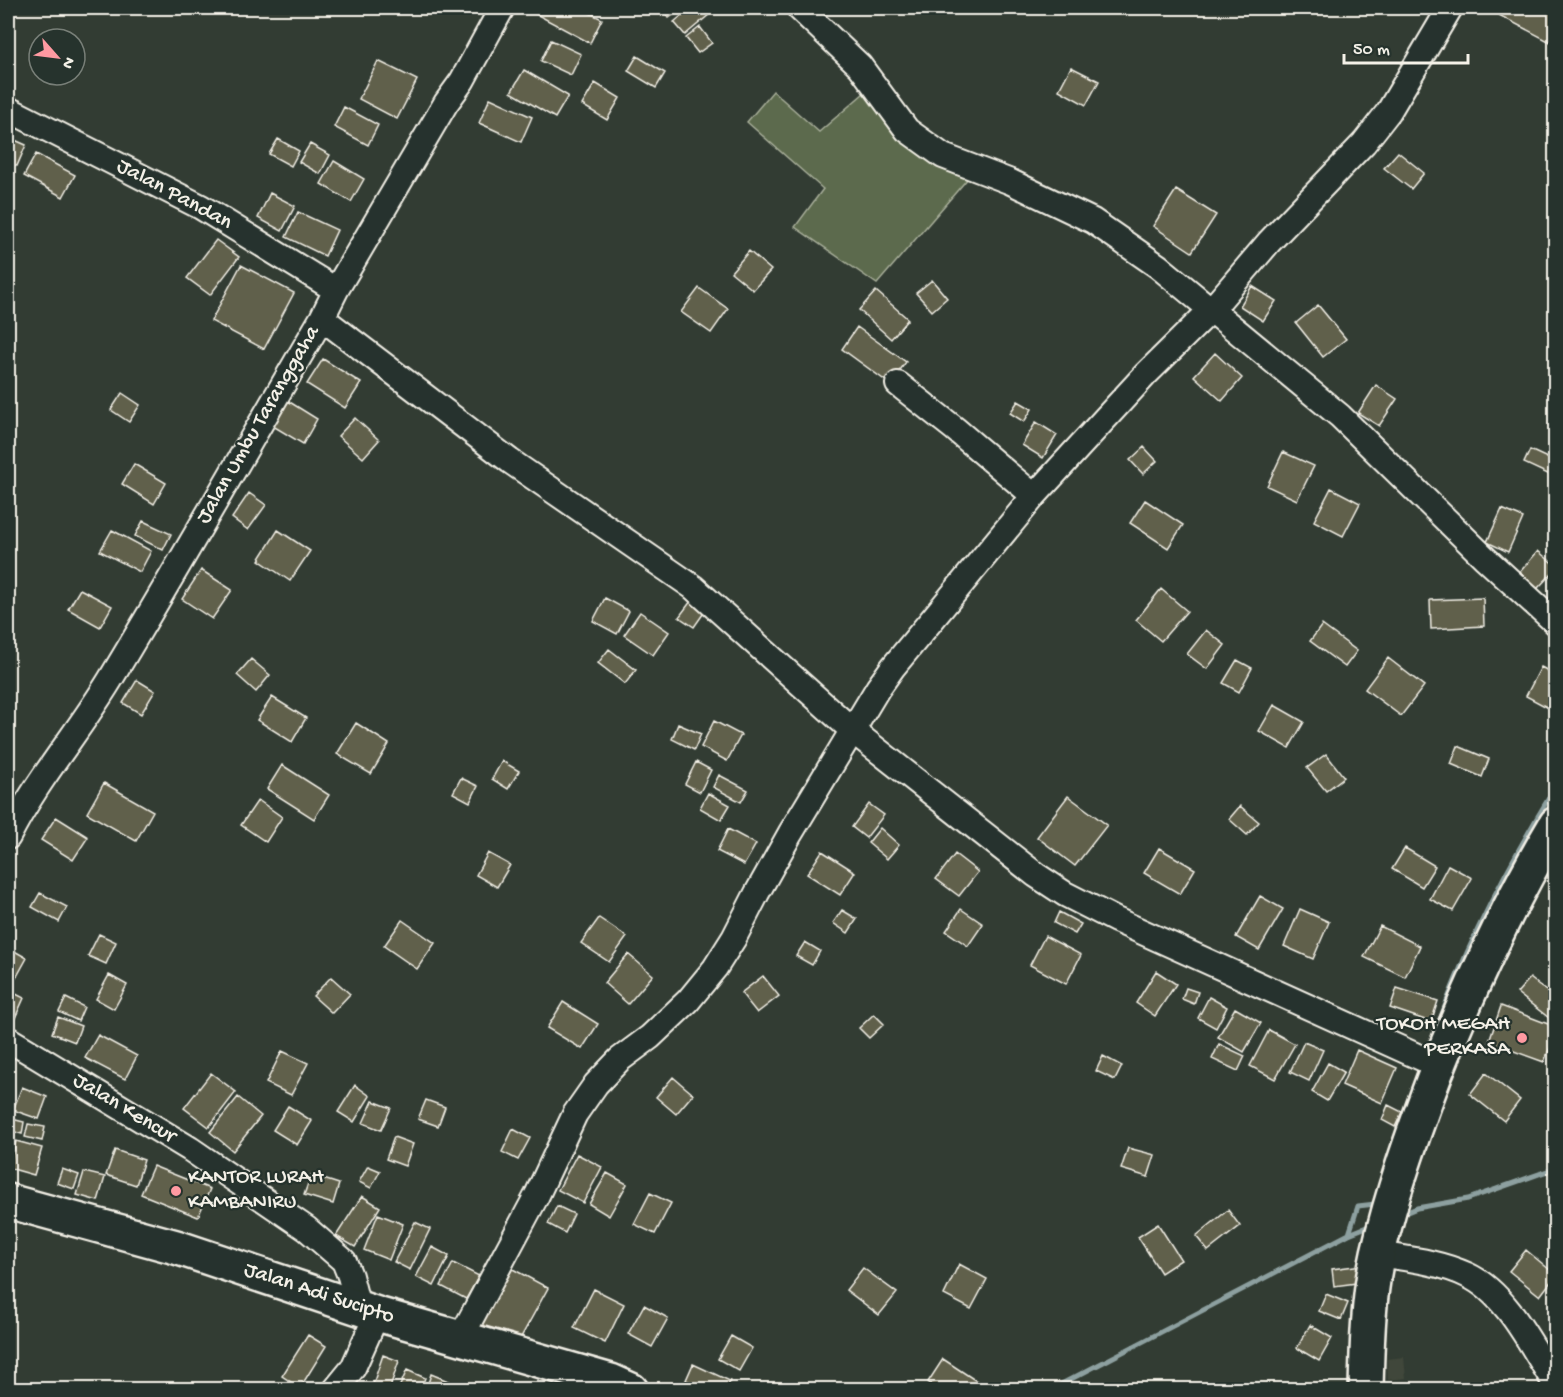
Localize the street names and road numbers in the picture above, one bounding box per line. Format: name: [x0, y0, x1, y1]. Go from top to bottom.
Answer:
street label: Jalan Pandan: [112, 154, 237, 237]
street label: Jalan Umbu Taranggaha: [192, 321, 327, 529]
street label: Jalan Kencur: [68, 1068, 182, 1151]
street label: Jalan Adi Sucipto: [241, 1257, 397, 1331]

